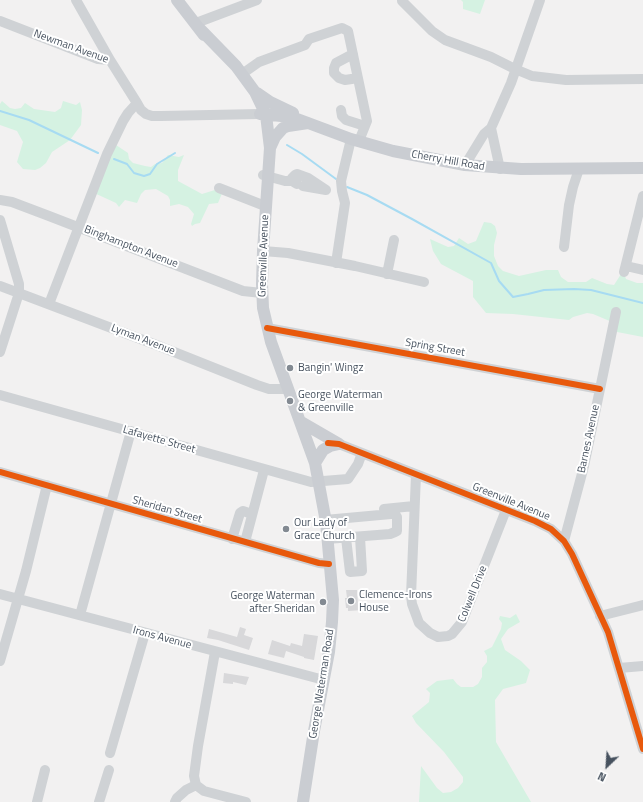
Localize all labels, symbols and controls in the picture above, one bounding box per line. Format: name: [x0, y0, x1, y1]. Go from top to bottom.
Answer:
street label: Newman Avenue: [32, 27, 110, 67]
street label: Cherry Hill Road: [410, 148, 486, 174]
street label: Greenville Avenue: [256, 214, 272, 298]
street label: Binghampton Avenue: [82, 223, 180, 271]
street label: Lyman Avenue: [109, 322, 177, 358]
street label: Spring Street: [404, 336, 466, 360]
place label: Bangin' Wingz: [298, 361, 363, 375]
marker: Bangin' Wingz: [285, 363, 295, 373]
place label: George Waterman & Greenville: [298, 388, 382, 414]
marker: George Waterman & Greenville: [285, 396, 295, 406]
street label: Barnes Avenue: [575, 404, 603, 474]
street label: Lafayette Street: [121, 423, 197, 457]
street label: Greenville Avenue: [470, 480, 552, 524]
street label: Sheridan Street: [131, 494, 203, 526]
place label: Our Lady of Grace Church: [294, 516, 355, 542]
marker: Our Lady of Grace Church: [281, 524, 291, 534]
street label: Colwell Drive: [456, 564, 490, 624]
place label: Clemence-Irons House: [359, 588, 432, 614]
place label: George Waterman after Sheridan: [231, 589, 315, 615]
marker: Clemence-Irons House: [346, 596, 356, 606]
marker: George Waterman after Sheridan: [318, 597, 328, 607]
street label: Irons Avenue: [131, 624, 193, 652]
street label: George Waterman Road: [307, 628, 337, 740]
north arrow: [587, 746, 627, 786]
text: N: [595, 768, 609, 786]

